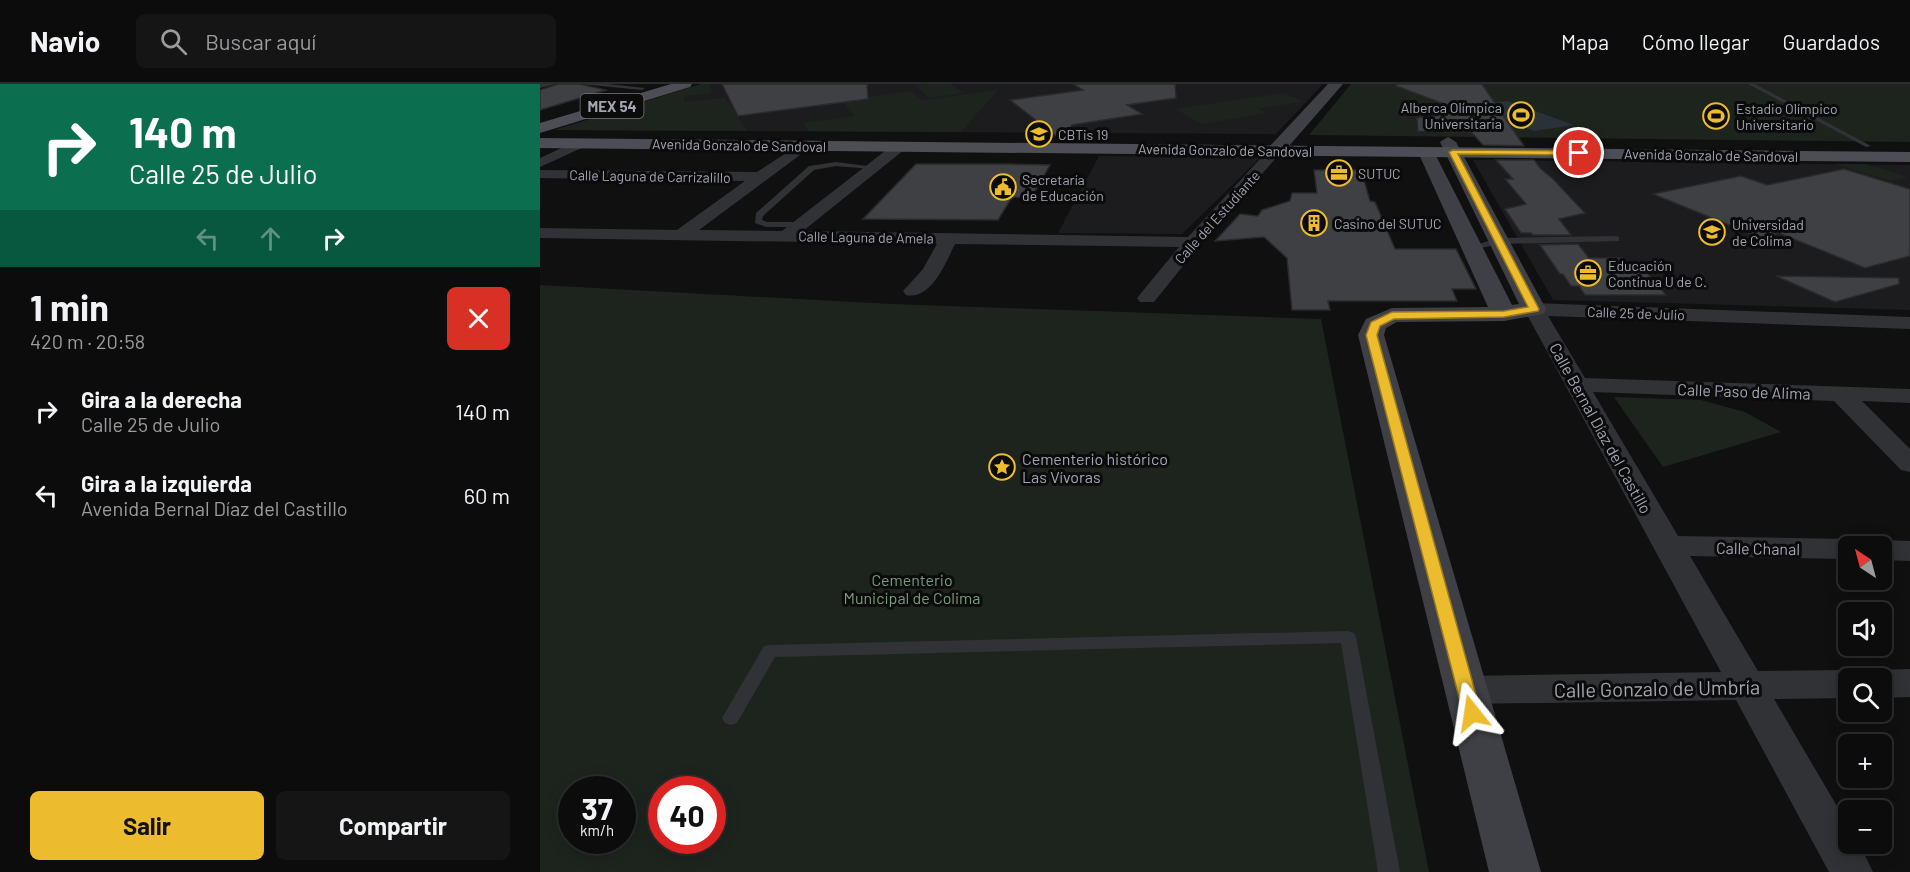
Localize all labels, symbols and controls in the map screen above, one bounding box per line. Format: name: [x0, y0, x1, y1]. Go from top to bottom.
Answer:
search box: [136, 14, 556, 68]
text: Navio: [30, 24, 100, 58]
icon: search: [157, 25, 190, 58]
text: Buscar aquí: [205, 28, 316, 54]
text: Mapa: [1561, 29, 1609, 54]
text: Cómo llegar: [1642, 29, 1749, 54]
text: Guardados: [1782, 29, 1880, 54]
road number: MEX 54: [580, 94, 644, 118]
place label: Alberca Olímpica Universitaria: [1401, 99, 1502, 132]
sports icon: Alberca Olímpica Universitaria: [1506, 100, 1536, 130]
place label: Estadio Olímpico Universitario: [1736, 100, 1838, 133]
sports icon: Estadio Olímpico Universitario: [1701, 101, 1731, 131]
text: 140 m: [129, 106, 237, 156]
icon: right: [30, 108, 108, 186]
school or university icon: CBTis 19: [1024, 119, 1054, 149]
place label: CBTis 19: [1058, 126, 1108, 143]
pin: [1553, 127, 1604, 178]
street label: Avenida Gonzalo de Sandoval: [652, 135, 826, 155]
icon: arrive: [1562, 136, 1595, 169]
street label: Avenida Gonzalo de Sandoval: [1138, 140, 1312, 160]
street label: Avenida Gonzalo de Sandoval: [1624, 145, 1798, 165]
text: Calle 25 de Julio: [129, 157, 317, 189]
office icon: SUTUC: [1324, 158, 1354, 188]
place label: SUTUC: [1358, 165, 1401, 182]
street label: Calle Laguna de Carrizalillo: [569, 166, 731, 186]
street label: Calle del Estudiante: [1171, 167, 1263, 267]
place label: Secretaría de Educación: [1022, 171, 1104, 204]
public building icon: Secretaría de Educación: [988, 172, 1018, 202]
building icon: Casino del SUTUC: [1299, 208, 1329, 238]
place label: Casino del SUTUC: [1334, 215, 1441, 232]
place label: Universidad de Colima: [1732, 216, 1804, 249]
school or university icon: Universidad de Colima: [1697, 217, 1727, 247]
icon: left: [191, 222, 224, 255]
icon: ahead: [254, 222, 287, 255]
icon: right: [317, 222, 350, 255]
street label: Calle Laguna de Amela: [798, 227, 934, 247]
place label: Educación Contínua U de C.: [1608, 257, 1707, 290]
office icon: Educación Contínua U de C.: [1573, 258, 1603, 288]
text: 1 min: [30, 285, 109, 328]
button: close: [447, 287, 510, 350]
street label: Calle 25 de Julio: [1587, 303, 1685, 323]
text: 420 m · 20:58: [30, 329, 145, 353]
street label: Calle Bernal Díaz del Castillo: [1546, 339, 1656, 517]
street label: Calle Paso de Alima: [1677, 379, 1811, 403]
text: Gira a la derecha: [81, 386, 242, 412]
icon: right: [30, 395, 63, 428]
text: 140 m: [455, 398, 510, 424]
text: Calle 25 de Julio: [81, 412, 221, 436]
place label: Cementerio histórico Las Vívoras: [1022, 449, 1168, 486]
place icon: Cementerio histórico Las Vívoras: [987, 452, 1017, 482]
text: Gira a la izquierda: [81, 470, 252, 496]
icon: left: [30, 479, 63, 512]
text: 60 m: [464, 482, 510, 508]
text: Avenida Bernal Díaz del Castillo: [81, 496, 348, 520]
north arrow: [1838, 536, 1892, 590]
map controls: [1838, 536, 1892, 854]
street label: Calle Chanal: [1716, 538, 1800, 558]
park label: Cementerio Municipal de Colima: [843, 570, 981, 607]
button: sound: [1838, 602, 1892, 656]
button: search: [1838, 668, 1892, 722]
street label: Calle Gonzalo de Umbría: [1554, 674, 1760, 702]
position arrow: [1440, 681, 1504, 745]
button: +: [1838, 734, 1892, 788]
speed limit sign: 40: [648, 776, 726, 854]
text: 37: [581, 790, 613, 826]
button: Salir: [30, 791, 264, 860]
button: Compartir: [276, 791, 510, 860]
button: −: [1838, 800, 1892, 854]
text: km/h: [580, 821, 614, 839]

